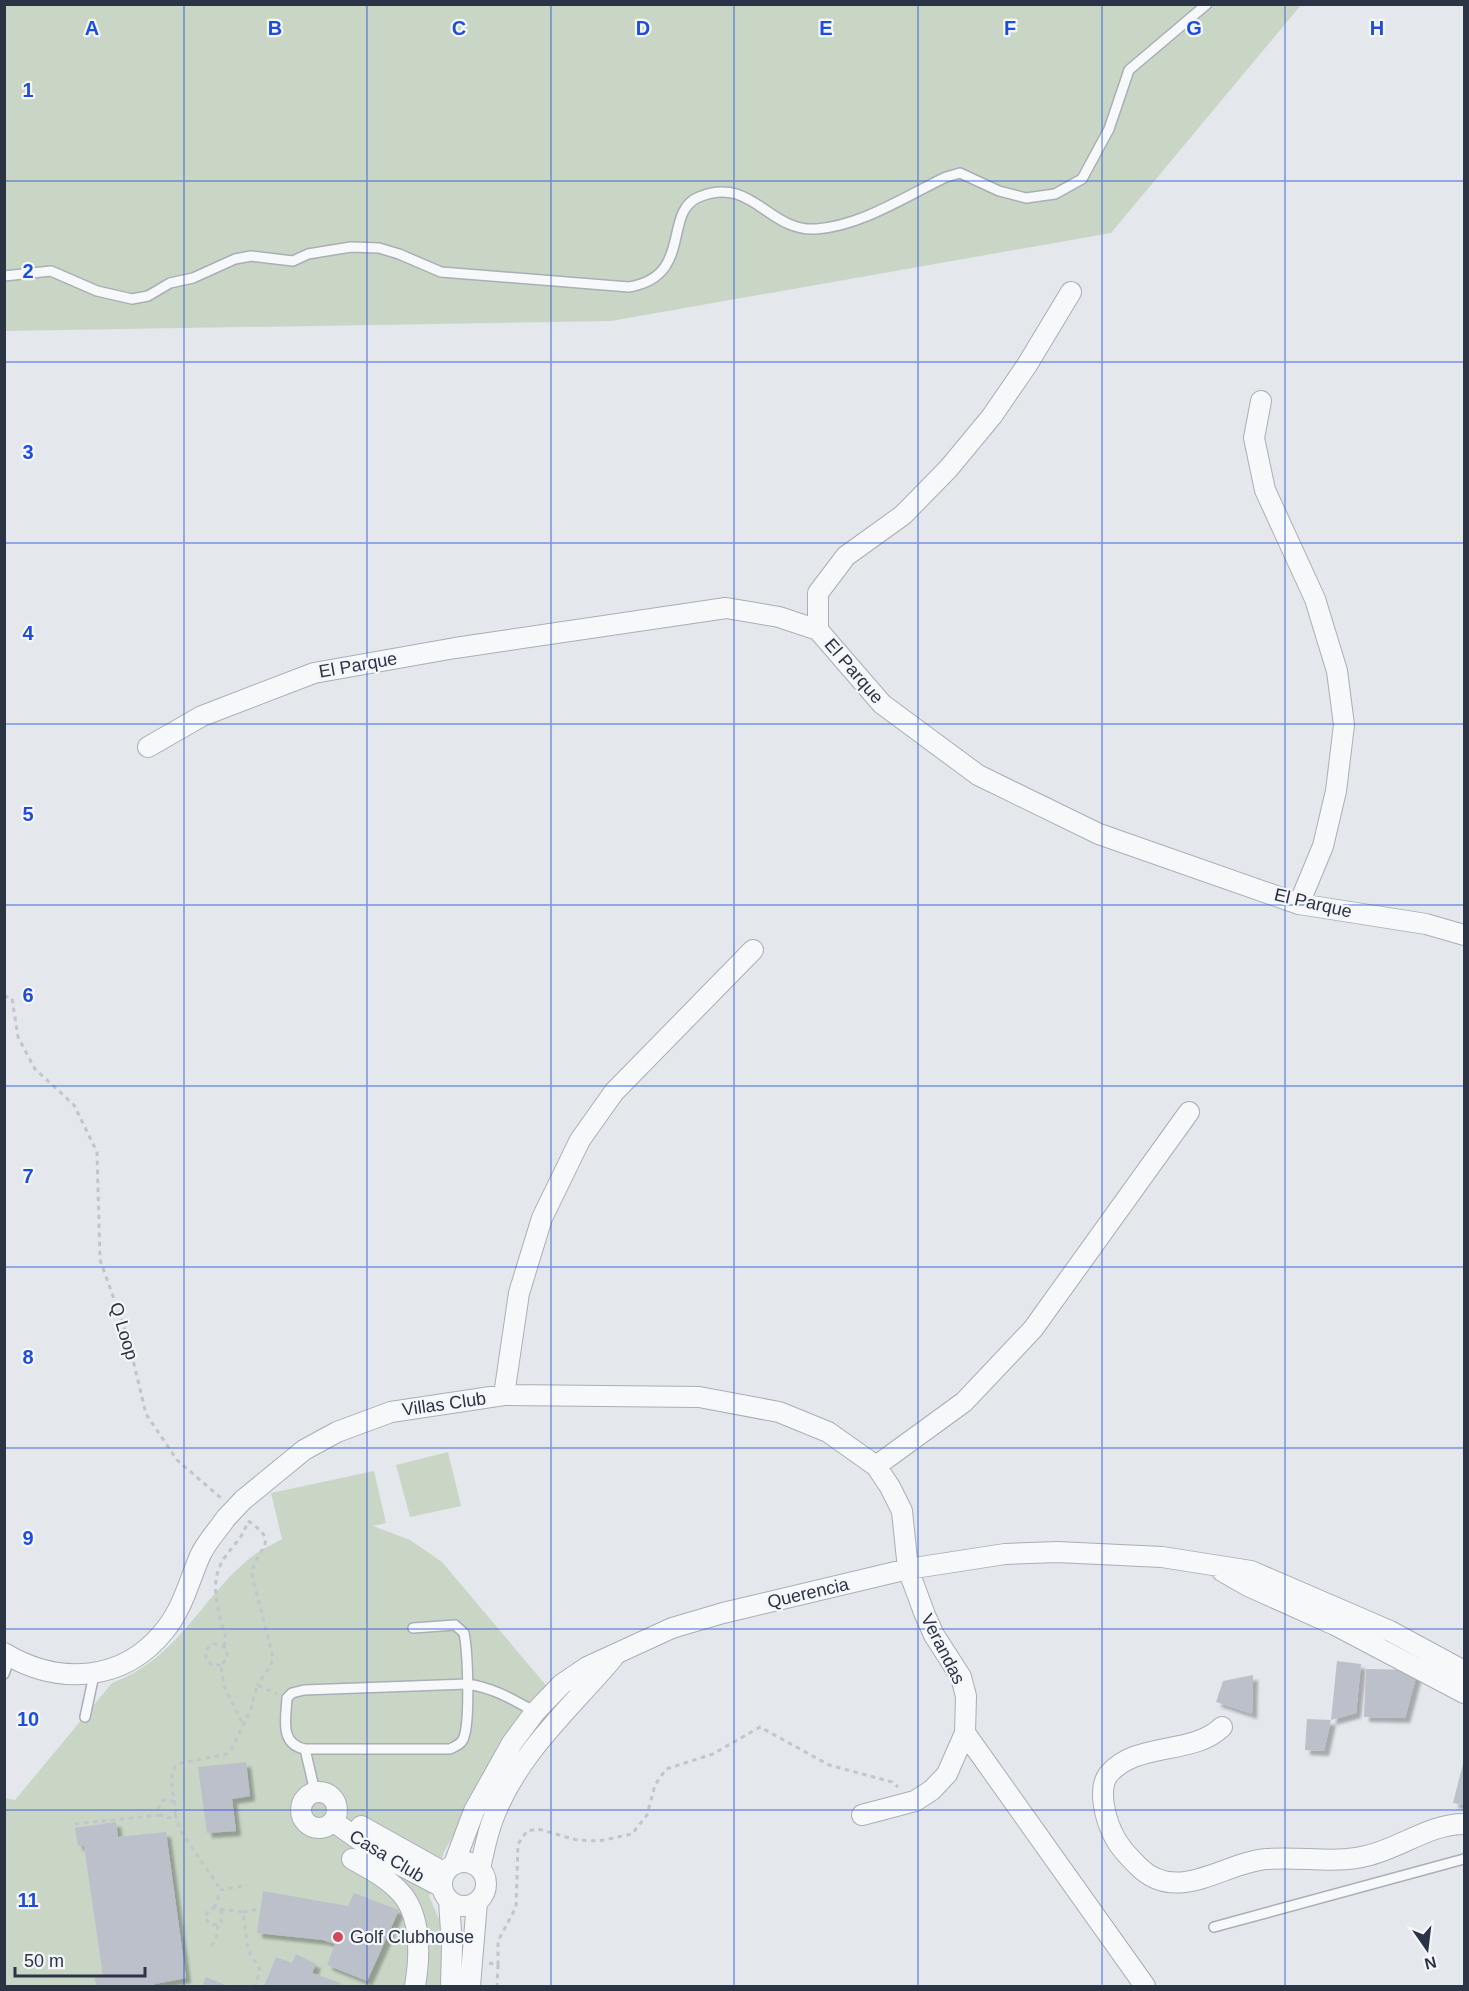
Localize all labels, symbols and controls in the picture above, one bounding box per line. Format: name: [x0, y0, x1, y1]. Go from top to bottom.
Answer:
text: A: [85, 17, 99, 39]
text: B: [268, 17, 282, 39]
text: C: [452, 17, 466, 39]
text: D: [636, 17, 650, 39]
text: E: [819, 17, 833, 39]
text: F: [1004, 17, 1016, 39]
text: G: [1186, 17, 1202, 39]
text: H: [1370, 17, 1384, 39]
text: 1: [22, 79, 34, 101]
text: 2: [22, 260, 34, 282]
text: 3: [22, 441, 34, 463]
text: 4: [22, 622, 34, 644]
street label: El Parque: [821, 635, 887, 707]
street label: El Parque: [317, 648, 399, 682]
text: 5: [22, 803, 34, 825]
street label: El Parque: [1272, 884, 1354, 922]
text: 6: [22, 984, 34, 1006]
text: 7: [22, 1165, 34, 1187]
street label: Q Loop: [106, 1300, 142, 1362]
text: 8: [22, 1346, 34, 1368]
street label: Villas Club: [401, 1388, 487, 1420]
text: 9: [22, 1527, 34, 1549]
street label: Querencia: [765, 1574, 852, 1612]
street label: Verandas: [917, 1611, 969, 1687]
text: 10: [17, 1708, 39, 1730]
street label: Casa Club: [346, 1826, 428, 1886]
text: 11: [17, 1889, 39, 1911]
north arrow: [1397, 1919, 1457, 1979]
place label: Golf Clubhouse: [350, 1927, 474, 1947]
marker: Golf Clubhouse: [331, 1930, 345, 1944]
scale bar: [15, 1940, 146, 1978]
text: 50 m: [24, 1951, 64, 1971]
text: N: [1423, 1953, 1438, 1973]

